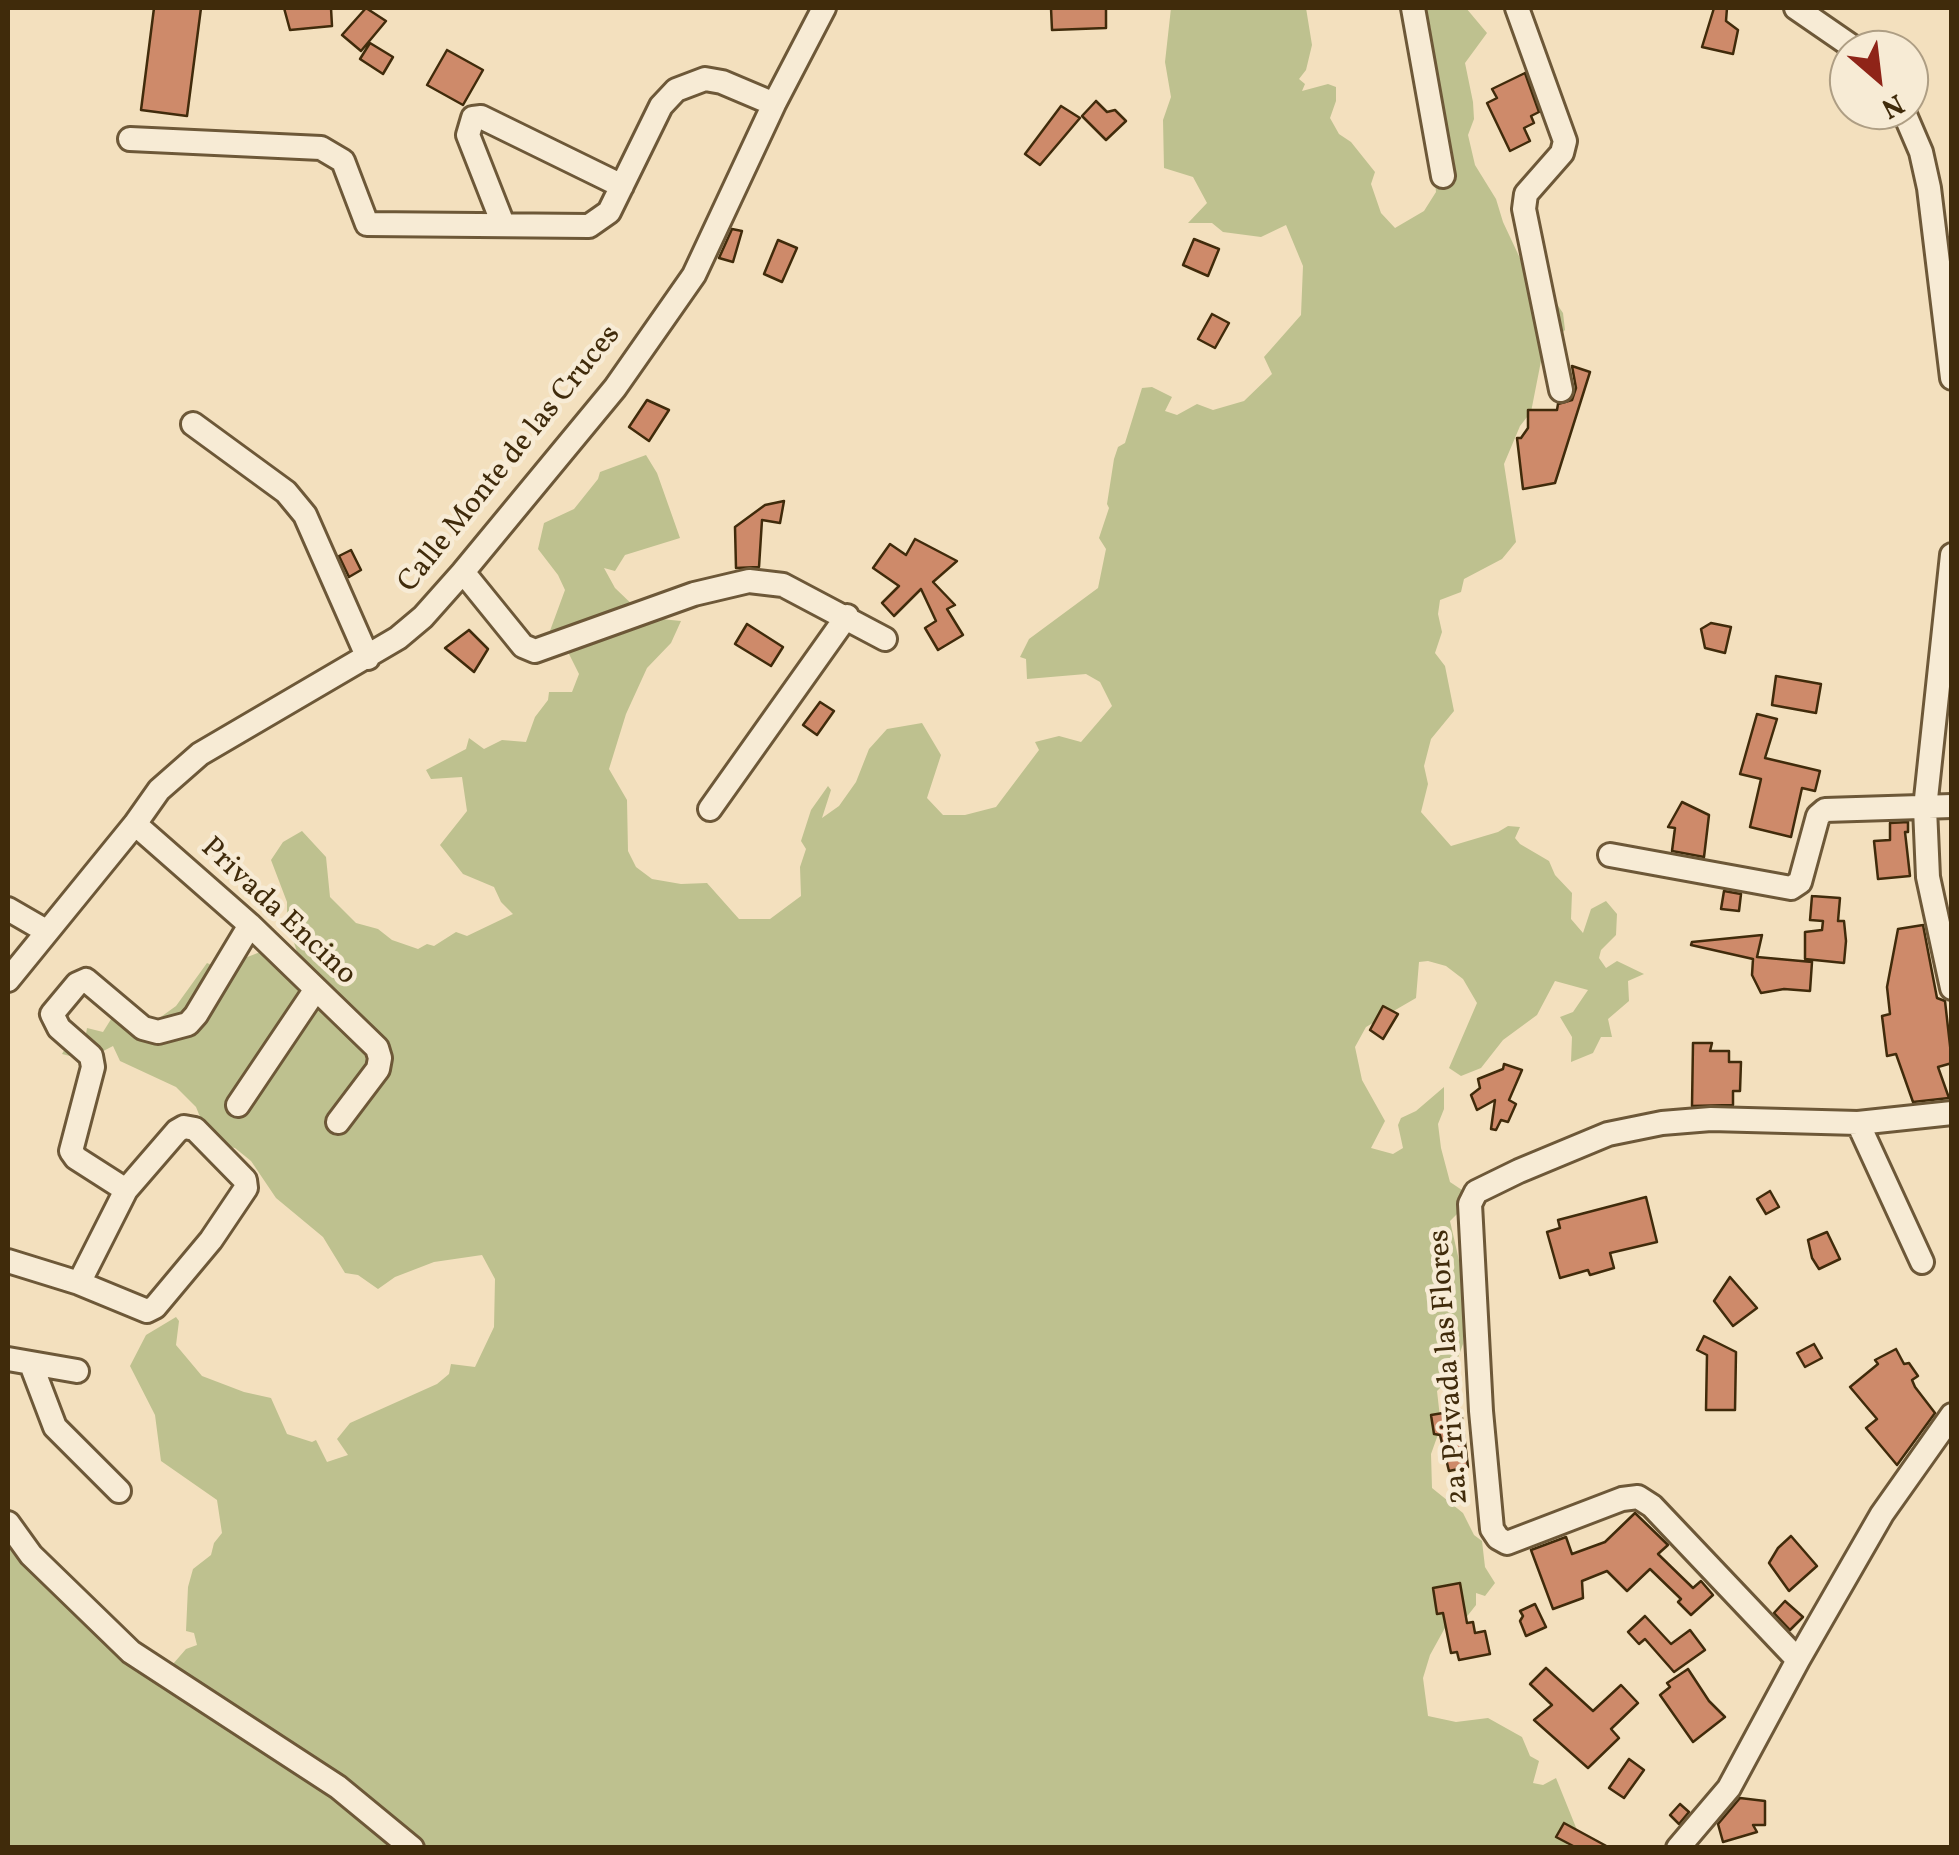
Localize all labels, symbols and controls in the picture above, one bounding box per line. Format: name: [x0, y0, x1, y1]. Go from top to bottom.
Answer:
north arrow: [1829, 30, 1929, 130]
text: N: [1874, 83, 1911, 127]
street label: Calle Monte de las Cruces: [392, 319, 630, 601]
street label: Privada Encino: [192, 832, 362, 994]
street label: 2a. Privada las Flores: [1423, 1228, 1479, 1506]

